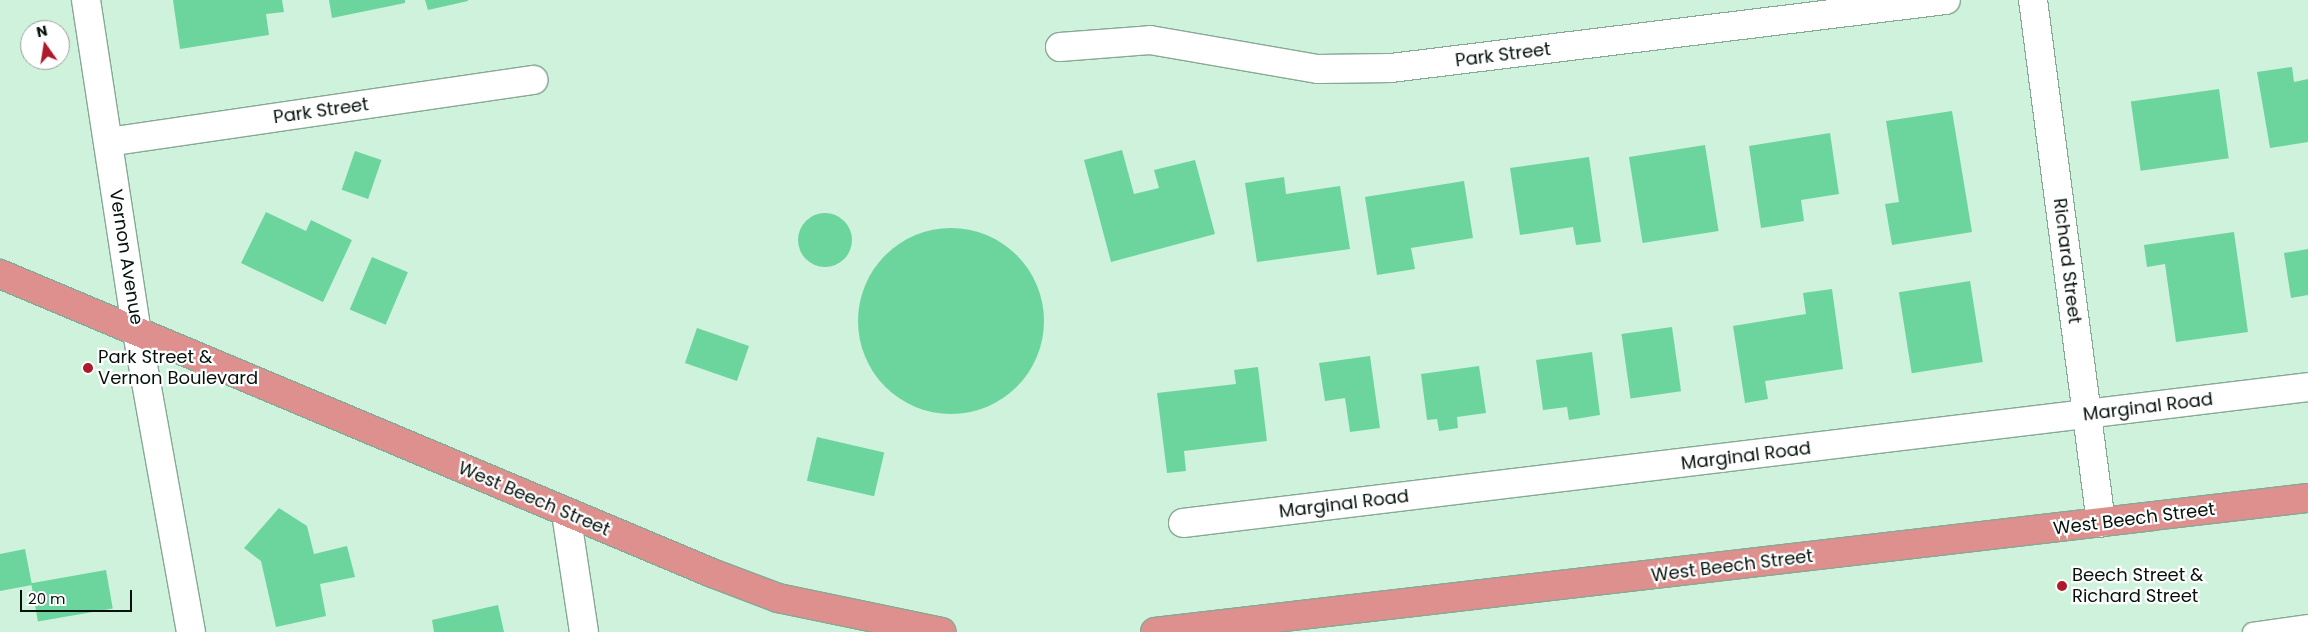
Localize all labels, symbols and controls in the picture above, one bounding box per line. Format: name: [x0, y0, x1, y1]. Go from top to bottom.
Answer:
north arrow: [20, 20, 70, 70]
text: N: [34, 20, 49, 42]
street label: Park Street: [1454, 38, 1552, 72]
street label: Park Street: [272, 94, 370, 128]
street label: Vernon Avenue: [105, 188, 147, 326]
street label: Richard Street: [2049, 197, 2085, 325]
place label: Park Street & Vernon Boulevard: [98, 347, 258, 389]
marker: Park Street & Vernon Boulevard: [82, 362, 94, 374]
street label: Marginal Road: [2082, 388, 2214, 426]
street label: Marginal Road: [1680, 437, 1812, 475]
street label: West Beech Street: [455, 457, 613, 541]
street label: Marginal Road: [1278, 485, 1410, 523]
street label: West Beech Street: [2052, 498, 2216, 540]
street label: West Beech Street: [1650, 545, 1814, 587]
place label: Beech Street & Richard Street: [2072, 565, 2203, 608]
scale bar: [22, 580, 135, 612]
marker: Beech Street & Richard Street: [2056, 580, 2068, 592]
text: 20 m: [28, 588, 66, 609]

